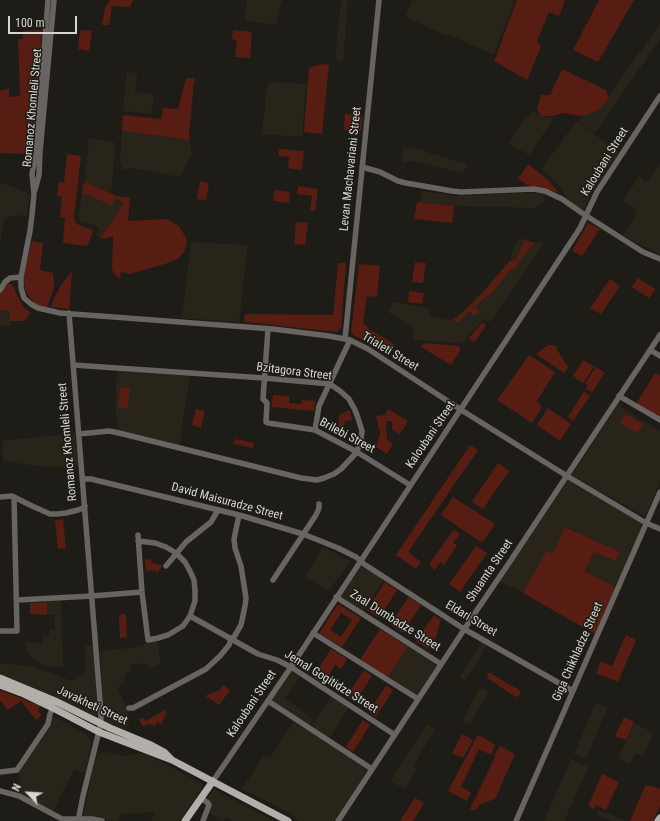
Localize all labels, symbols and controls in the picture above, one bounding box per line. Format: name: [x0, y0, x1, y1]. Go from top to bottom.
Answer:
scale bar: [10, 8, 79, 34]
text: 100 m: [15, 16, 45, 30]
street label: Romanoz Khomleli Street: [21, 48, 45, 168]
street label: Levan Machavariani Street: [337, 106, 365, 232]
street label: Kaloubani Street: [578, 125, 632, 199]
street label: Trialeti Street: [359, 329, 421, 375]
street label: Bzitagora Street: [255, 360, 333, 384]
street label: Romanoz Khomleli Street: [56, 382, 80, 502]
street label: Kaloubani Street: [403, 399, 459, 471]
street label: Brilebi Street: [317, 415, 377, 457]
street label: David Maisuradze Street: [170, 480, 284, 524]
street label: Shuamta Street: [464, 537, 516, 605]
street label: Zaal Dumbadze Street: [347, 587, 443, 655]
street label: Eldari Street: [443, 598, 499, 640]
street label: Giga Chikhladze Street: [550, 600, 606, 704]
street label: Jemal Gogitidze Street: [282, 647, 380, 717]
street label: Kaloubani Street: [224, 668, 280, 740]
street label: Javakheti Street: [54, 683, 130, 729]
north arrow: [8, 773, 48, 813]
text: N: [9, 782, 24, 794]

